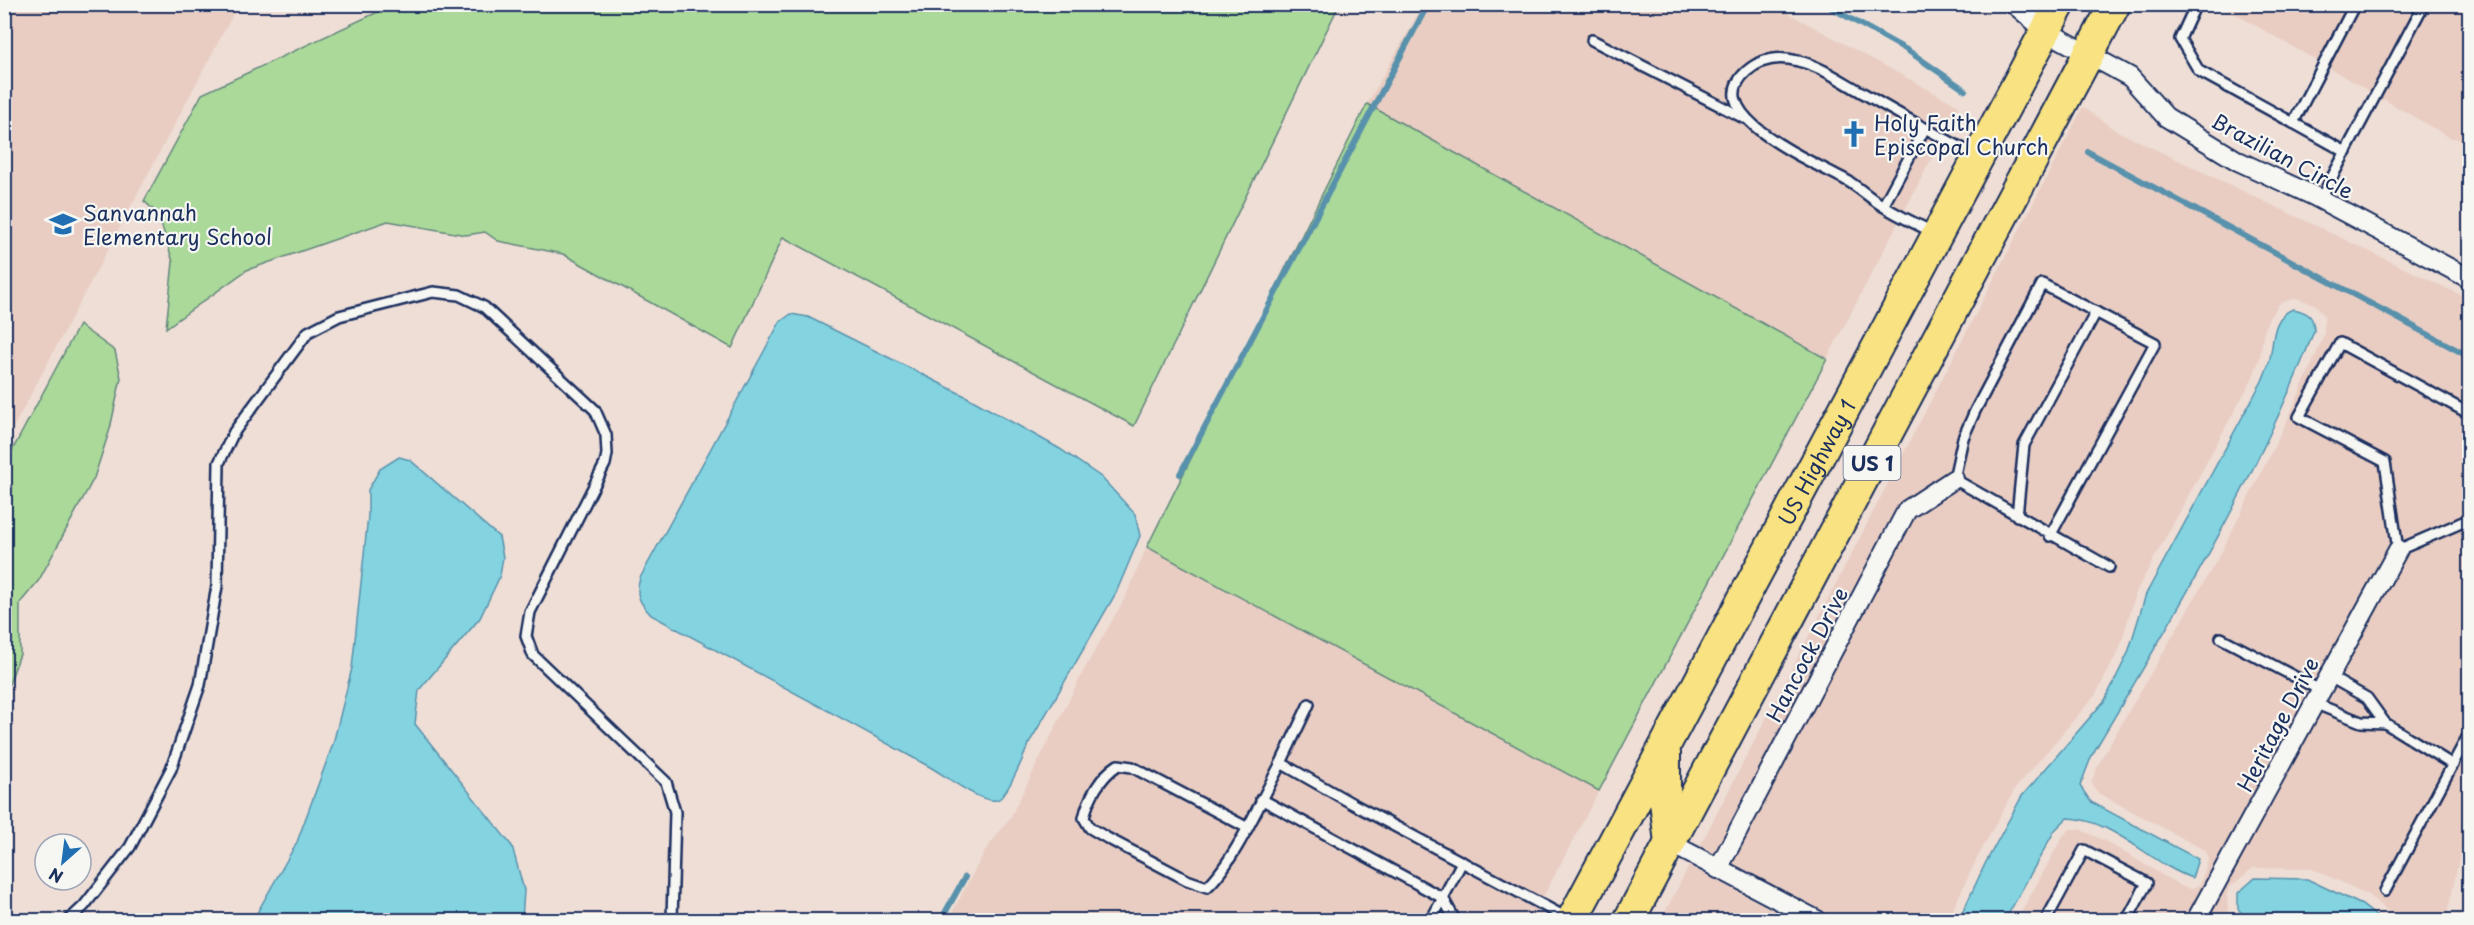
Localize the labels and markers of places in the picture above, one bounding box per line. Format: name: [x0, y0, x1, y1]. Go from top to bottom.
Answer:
place label: Holy Faith Episcopal Church: [1874, 106, 2049, 162]
church icon: Holy Faith Episcopal Church: [1839, 119, 1869, 149]
place label: Sanvannah Elementary School: [83, 196, 272, 252]
school or university icon: Sanvannah Elementary School: [48, 209, 78, 239]

